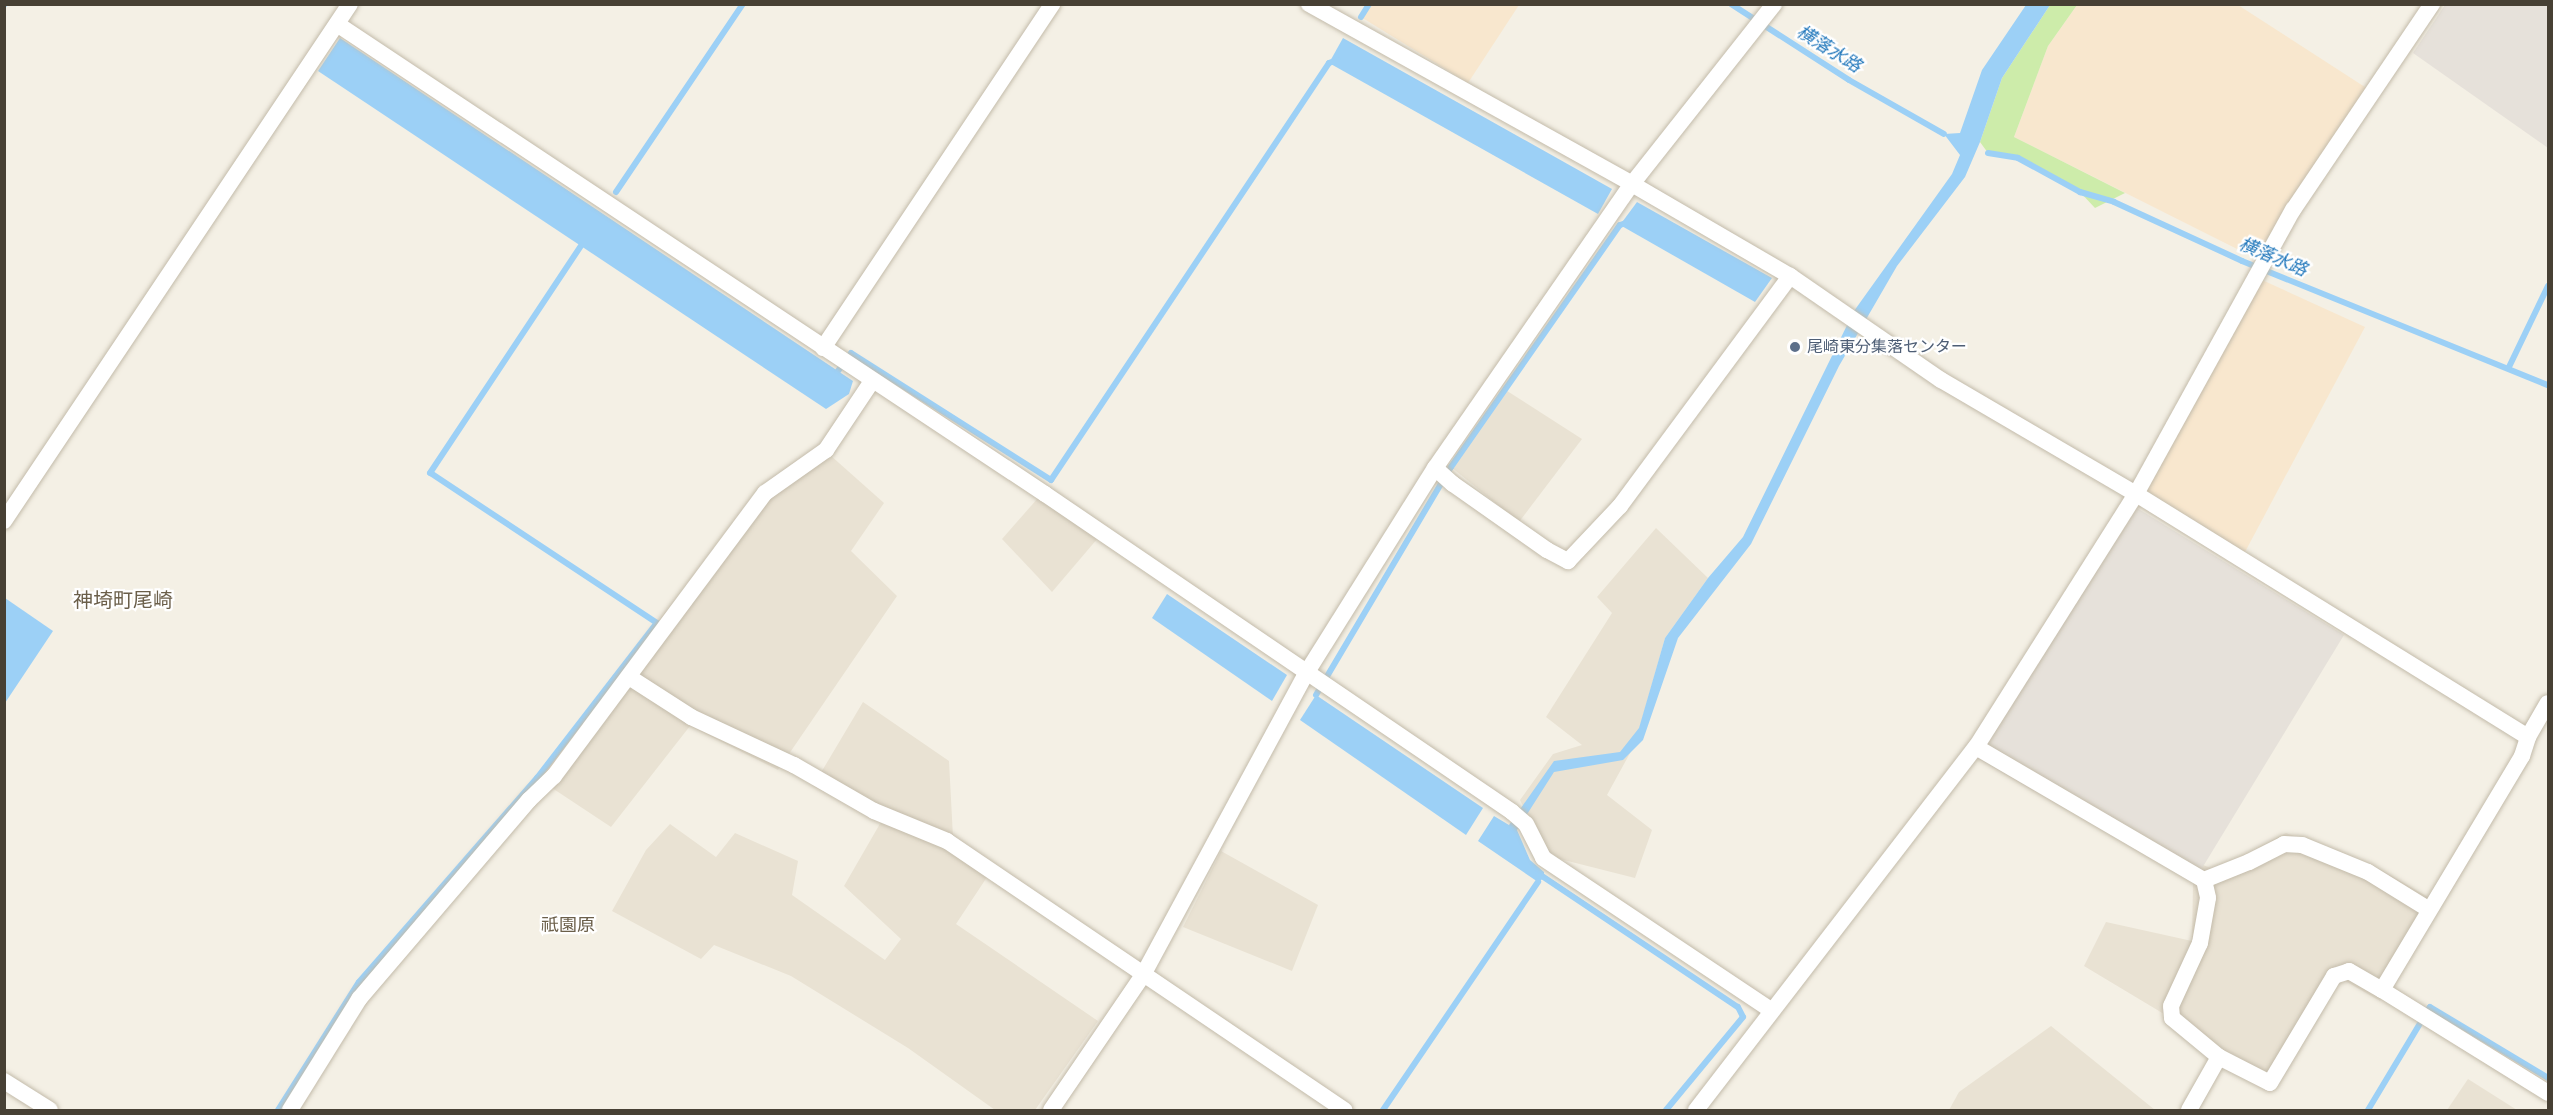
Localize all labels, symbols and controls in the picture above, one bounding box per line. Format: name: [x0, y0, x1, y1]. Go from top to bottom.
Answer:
water label: 横落水路: [1793, 21, 1865, 77]
water label: 横落水路: [2236, 233, 2310, 281]
place label: 尾崎東分集落センター: [1807, 337, 1967, 357]
marker: 尾崎東分集落センター: [1788, 340, 1802, 354]
district label: 神埼町尾崎: [73, 588, 173, 612]
district label: 祇園原: [541, 914, 595, 936]

